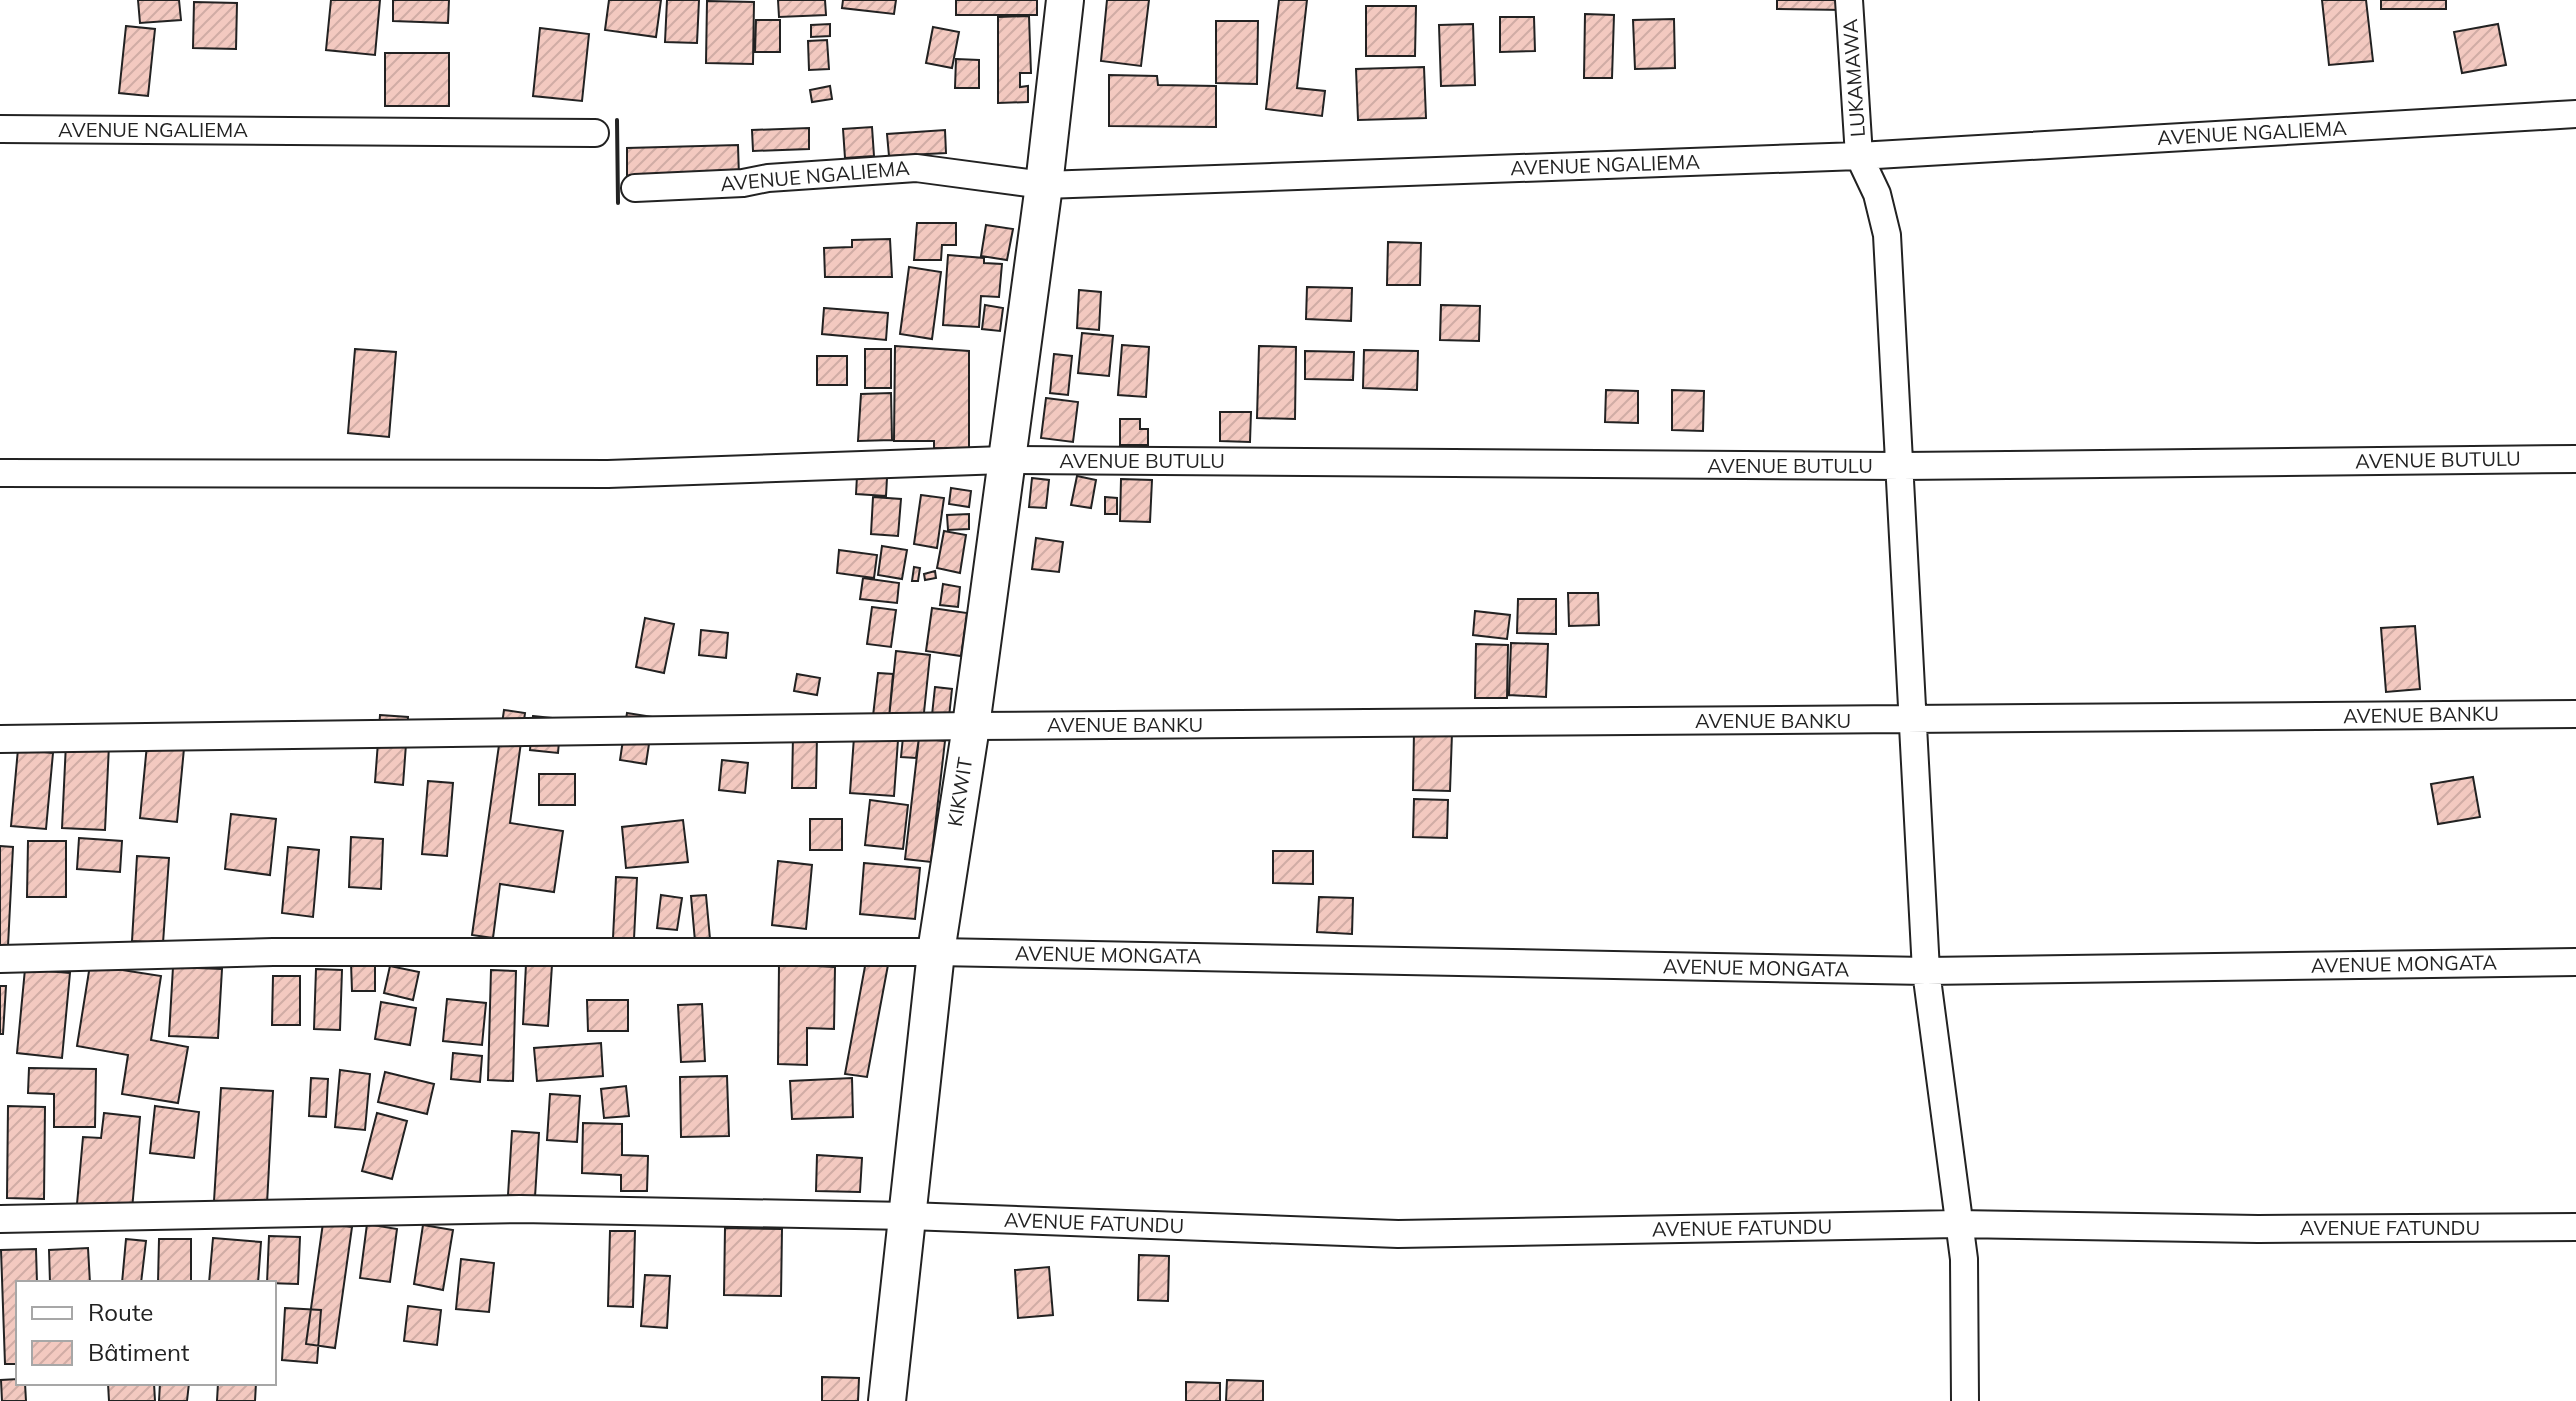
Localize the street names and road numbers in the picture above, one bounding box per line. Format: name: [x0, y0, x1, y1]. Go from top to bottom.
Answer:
street label: LUKAMAWA: [1837, 18, 1870, 138]
street label: AVENUE NGALIEMA: [2157, 115, 2348, 150]
street label: AVENUE NGALIEMA: [58, 117, 248, 142]
street label: AVENUE NGALIEMA: [1510, 149, 1701, 180]
street label: AVENUE NGALIEMA: [719, 155, 911, 196]
street label: AVENUE BUTULU: [2355, 446, 2521, 473]
street label: AVENUE BUTULU: [1059, 448, 1225, 473]
street label: AVENUE BUTULU: [1707, 453, 1873, 478]
street label: AVENUE BANKU: [2343, 701, 2499, 728]
street label: AVENUE BANKU: [1695, 708, 1851, 733]
street label: AVENUE BANKU: [1047, 712, 1203, 737]
street label: KIKWIT: [942, 756, 977, 828]
street label: AVENUE MONGATA: [1015, 940, 1202, 969]
street label: AVENUE MONGATA: [2311, 949, 2498, 978]
street label: AVENUE MONGATA: [1663, 953, 1850, 982]
street label: AVENUE FATUNDU: [1004, 1207, 1185, 1238]
street label: AVENUE FATUNDU: [1652, 1213, 1832, 1242]
street label: AVENUE FATUNDU: [2300, 1215, 2480, 1240]

